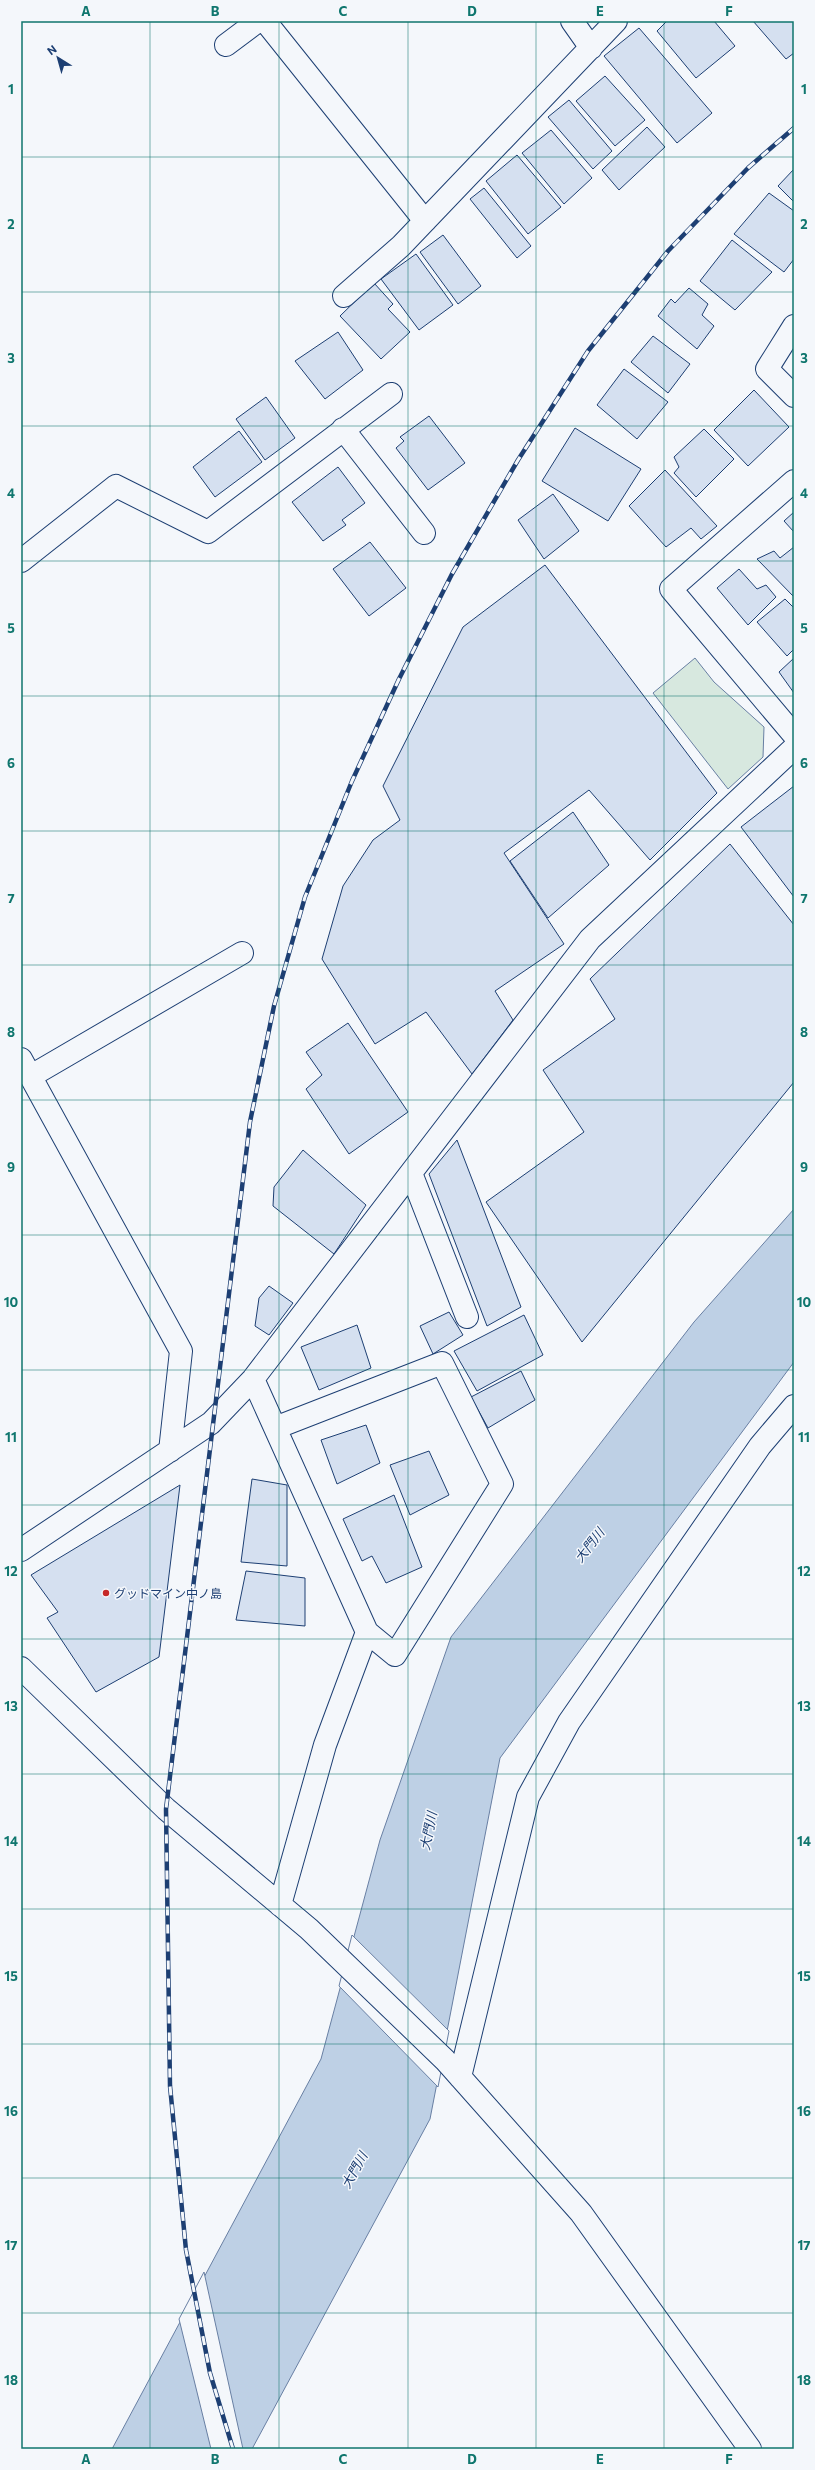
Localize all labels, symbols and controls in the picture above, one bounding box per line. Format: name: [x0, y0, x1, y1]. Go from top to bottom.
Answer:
text: A: [81, 3, 91, 19]
text: B: [211, 3, 220, 19]
text: C: [339, 3, 348, 19]
text: D: [467, 3, 477, 19]
text: E: [596, 3, 604, 19]
text: F: [725, 3, 733, 19]
north arrow: [38, 38, 78, 78]
text: N: [44, 42, 59, 57]
text: 1: [8, 81, 14, 97]
text: 1: [801, 81, 807, 97]
text: 2: [7, 216, 15, 232]
text: 2: [800, 216, 808, 232]
text: 3: [7, 350, 15, 366]
text: 3: [800, 350, 808, 366]
text: 4: [7, 485, 15, 501]
text: 4: [800, 485, 808, 501]
text: 5: [7, 620, 15, 636]
text: 5: [800, 620, 808, 636]
text: 6: [7, 755, 15, 771]
text: 6: [800, 755, 808, 771]
text: 7: [7, 890, 15, 906]
text: 7: [800, 890, 808, 906]
text: 8: [7, 1024, 15, 1040]
text: 8: [800, 1024, 808, 1040]
text: 9: [7, 1159, 15, 1175]
text: 9: [800, 1159, 808, 1175]
text: 10: [4, 1294, 19, 1310]
text: 10: [797, 1294, 812, 1310]
text: 11: [5, 1429, 17, 1445]
text: 11: [798, 1429, 810, 1445]
water label: 大門川: [571, 1523, 609, 1565]
text: 12: [4, 1563, 18, 1579]
text: 12: [797, 1563, 811, 1579]
place label: グッドマイン中ノ島: [114, 1586, 222, 1600]
marker: グッドマイン中ノ島: [101, 1588, 111, 1598]
text: 13: [4, 1698, 18, 1714]
text: 13: [797, 1698, 811, 1714]
water label: 大門川: [416, 1808, 440, 1852]
text: 14: [4, 1833, 18, 1849]
text: 14: [797, 1833, 811, 1849]
text: 15: [4, 1968, 18, 1984]
text: 15: [797, 1968, 811, 1984]
text: 16: [4, 2103, 18, 2119]
text: 16: [797, 2103, 811, 2119]
water label: 大門川: [338, 2147, 371, 2191]
text: 17: [4, 2237, 18, 2253]
text: 17: [797, 2237, 811, 2253]
text: 18: [4, 2372, 18, 2388]
text: 18: [797, 2372, 811, 2388]
text: A: [81, 2451, 91, 2467]
text: B: [211, 2451, 220, 2467]
text: C: [339, 2451, 348, 2467]
text: D: [467, 2451, 477, 2467]
text: E: [596, 2451, 604, 2467]
text: F: [725, 2451, 733, 2467]

